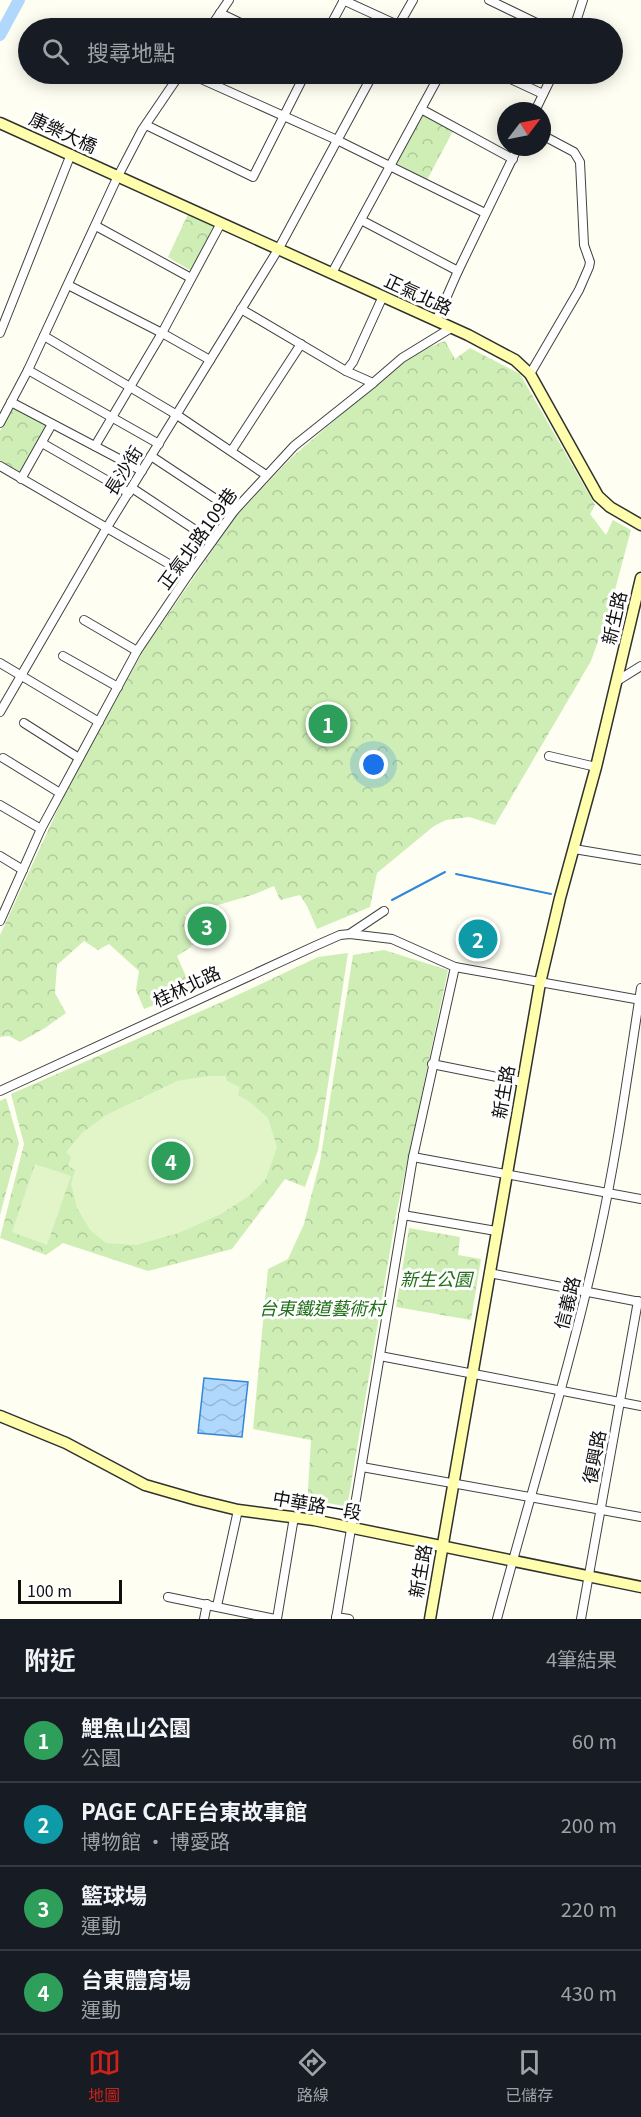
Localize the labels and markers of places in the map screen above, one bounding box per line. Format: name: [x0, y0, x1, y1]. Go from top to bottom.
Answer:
pin: 1: [308, 702, 348, 746]
pin: 3: [188, 904, 226, 948]
pin: 2: [458, 916, 498, 962]
pin: 4: [152, 1138, 190, 1184]

